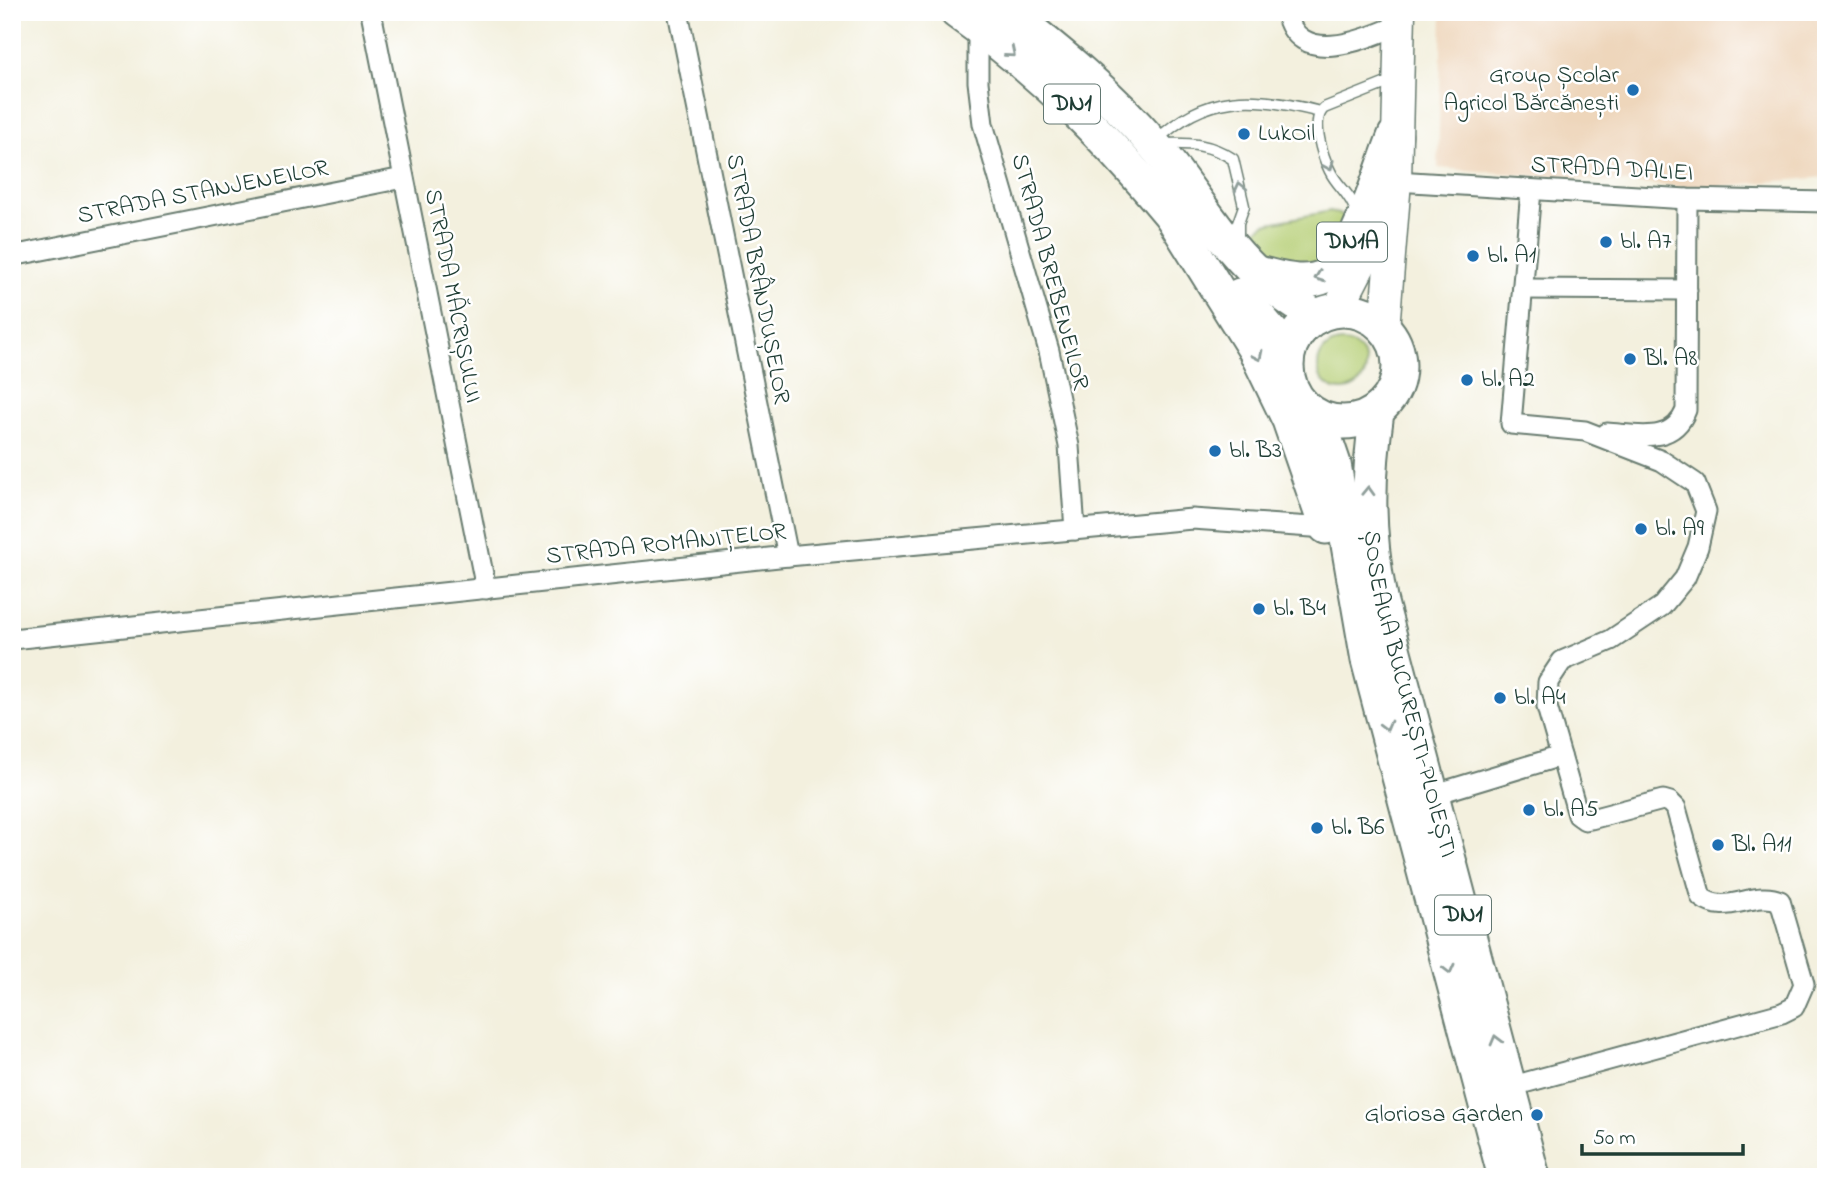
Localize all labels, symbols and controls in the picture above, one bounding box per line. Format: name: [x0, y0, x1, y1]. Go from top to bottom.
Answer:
one-way arrow: [1004, 45, 1016, 58]
place label: Group Școlar Agricol Bărcănești: [1443, 59, 1620, 122]
marker: Group Școlar Agricol Bărcănești: [1625, 82, 1641, 98]
road number: DN1: [1044, 85, 1100, 124]
place label: LukOil: [1258, 117, 1315, 152]
marker: LukOil: [1236, 126, 1252, 142]
street label: STRADA DALIEI: [1530, 148, 1694, 192]
street label: STRADA BREBENEILOR: [1001, 150, 1098, 395]
street label: STRADA STANJENEILOR: [75, 151, 332, 234]
street label: STRADA BRÂNDUȘELOR: [716, 151, 800, 408]
one-way arrow: [1321, 159, 1335, 171]
one-way arrow: [1234, 181, 1248, 193]
street label: STRADA MĂCRIȘULUI: [414, 186, 490, 406]
road number: DN1A: [1317, 222, 1387, 262]
place label: bl. A7: [1620, 225, 1672, 260]
marker: bl. A7: [1598, 234, 1614, 250]
place label: bl. A1: [1487, 239, 1537, 274]
marker: bl. A1: [1465, 248, 1481, 264]
one-way arrow: [1313, 269, 1325, 283]
place label: Bl. A8: [1643, 342, 1697, 377]
one-way arrow: [1250, 349, 1264, 361]
marker: Bl. A8: [1622, 351, 1638, 367]
place label: bl. A2: [1481, 363, 1535, 398]
marker: bl. A2: [1459, 372, 1475, 388]
place label: bl. B3: [1229, 434, 1282, 469]
marker: bl. B3: [1207, 443, 1223, 459]
one-way arrow: [1361, 485, 1376, 496]
place label: bl. A9: [1655, 512, 1705, 547]
street label: STRADA ROMANIȚELOR: [544, 515, 788, 575]
marker: bl. A9: [1633, 521, 1649, 537]
street label: ȘOSEAUA BUCUREȘTI-PLOIEȘTI: [1353, 529, 1465, 861]
place label: bl. B4: [1273, 592, 1326, 627]
marker: bl. B4: [1251, 601, 1267, 617]
place label: bl. A4: [1514, 681, 1566, 716]
marker: bl. A4: [1492, 690, 1508, 706]
one-way arrow: [1378, 720, 1392, 732]
place label: bl. A5: [1543, 793, 1599, 828]
marker: bl. A5: [1521, 802, 1537, 818]
place label: bl. B6: [1331, 811, 1385, 846]
marker: bl. B6: [1309, 820, 1325, 836]
place label: Bl. A11: [1731, 828, 1792, 863]
marker: Bl. A11: [1710, 837, 1726, 853]
road number: DN1: [1435, 896, 1491, 934]
one-way arrow: [1441, 963, 1455, 975]
one-way arrow: [1490, 1034, 1505, 1046]
place label: Gloriosa Garden: [1365, 1098, 1523, 1133]
marker: Gloriosa Garden: [1529, 1107, 1545, 1123]
scale bar: [1582, 1112, 1744, 1156]
text: 50 m: [1593, 1124, 1636, 1154]

